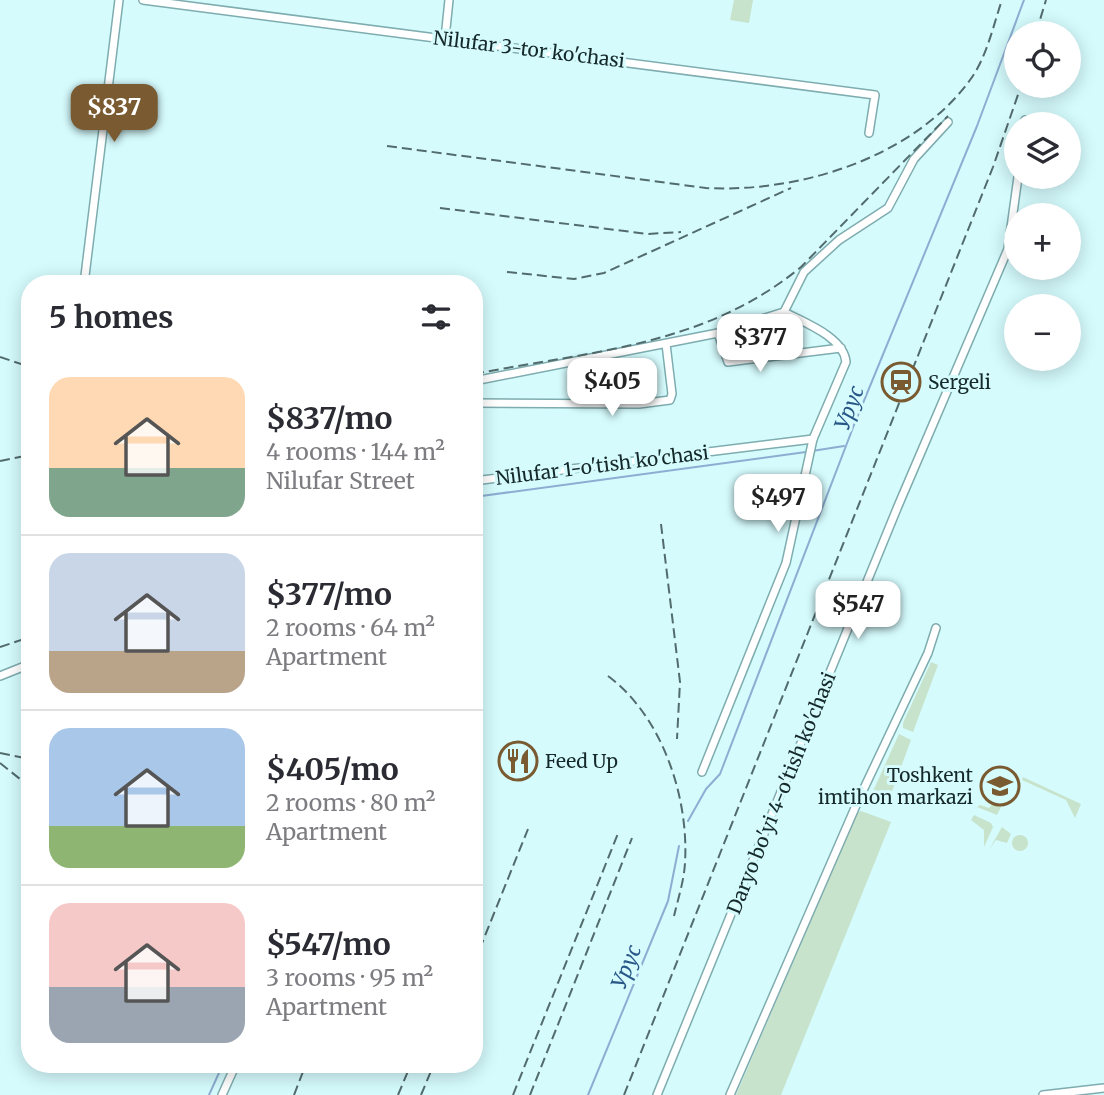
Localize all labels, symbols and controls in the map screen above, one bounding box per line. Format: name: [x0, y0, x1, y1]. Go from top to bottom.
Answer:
map controls: [1004, 21, 1081, 371]
button: locate: [1004, 21, 1081, 98]
street label: Nilufar 3-tor ko'chasi: [432, 25, 626, 73]
pin: $837: [73, 85, 155, 144]
text: $837: [87, 92, 141, 121]
button: layers: [1004, 112, 1081, 189]
button: +: [1004, 203, 1081, 280]
button: −: [1004, 294, 1081, 371]
text: 5 homes: [49, 298, 174, 336]
icon: filters: [417, 298, 455, 336]
pin: $377: [719, 314, 801, 374]
text: $377: [733, 322, 787, 351]
pin: $405: [571, 358, 653, 418]
station icon: Sergeli: [880, 361, 922, 403]
text: $405: [583, 366, 641, 395]
place label: Sergeli: [928, 370, 991, 394]
water label: Урус: [828, 381, 870, 434]
text: $837/mo: [266, 399, 392, 437]
icon: home: [105, 405, 189, 489]
text: 4 rooms · 144 m²: [266, 437, 445, 466]
street label: Nilufar 1-o'tish ko'chasi: [494, 440, 710, 490]
text: Nilufar Street: [266, 466, 415, 495]
pin: $497: [737, 475, 819, 534]
text: $497: [750, 482, 806, 511]
text: $377/mo: [266, 575, 392, 613]
icon: home: [105, 581, 189, 665]
pin: $547: [817, 582, 899, 641]
text: $547: [831, 589, 885, 618]
text: 2 rooms · 64 m²: [266, 613, 435, 642]
text: Apartment: [266, 642, 387, 671]
street label: Daryo bo'yi 4-o'tish ko'chasi: [721, 669, 841, 917]
restaurant icon: Feed Up: [497, 740, 539, 782]
place label: Feed Up: [545, 749, 618, 773]
text: $405/mo: [266, 750, 399, 788]
icon: home: [105, 756, 189, 840]
place label: Toshkent imtihon markazi: [818, 763, 974, 809]
school or university icon: Toshkent imtihon markazi: [979, 765, 1021, 807]
text: 2 rooms · 80 m²: [266, 788, 435, 817]
text: Apartment: [266, 817, 387, 846]
text: $547/mo: [266, 925, 391, 963]
icon: home: [105, 931, 189, 1015]
water label: Урус: [605, 940, 647, 993]
text: 3 rooms · 95 m²: [266, 963, 433, 992]
text: Apartment: [266, 992, 387, 1021]

